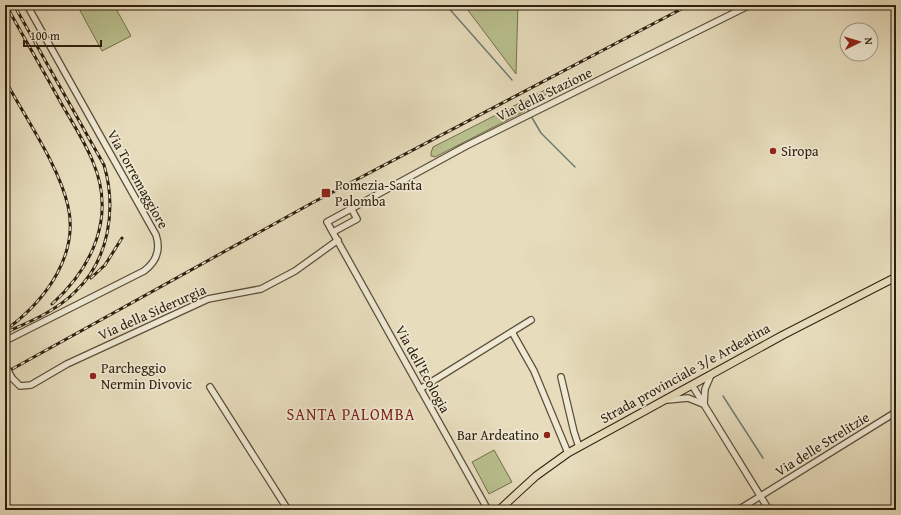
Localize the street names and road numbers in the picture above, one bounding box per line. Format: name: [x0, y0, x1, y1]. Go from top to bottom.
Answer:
street label: Via della Stazione: [493, 62, 596, 126]
street label: Via Torremaggiore: [103, 126, 174, 232]
street label: Via della Siderurgia: [95, 279, 209, 345]
street label: Strada provinciale 3/e Ardeatina: [596, 318, 774, 428]
street label: Via dell'Ecologia: [391, 322, 456, 417]
street label: Via delle Strelitzie: [771, 407, 873, 481]

